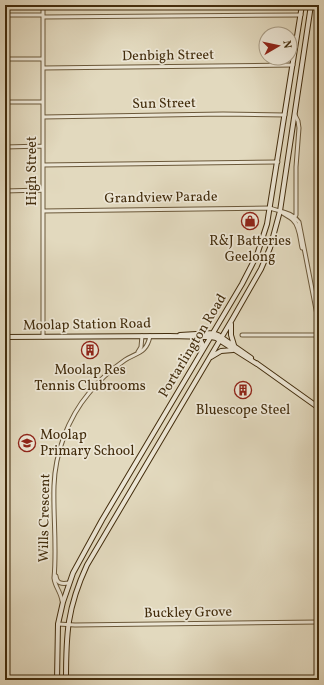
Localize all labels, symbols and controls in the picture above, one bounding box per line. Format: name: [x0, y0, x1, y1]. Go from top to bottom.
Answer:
north arrow: [258, 26, 298, 66]
text: N: [278, 40, 294, 50]
street label: Denbigh Street: [122, 46, 214, 66]
street label: Sun Street: [132, 94, 196, 114]
street label: High Street: [23, 136, 42, 206]
street label: Grandview Parade: [104, 188, 218, 208]
shop icon: R&J Batteries Geelong: [240, 211, 260, 231]
place label: R&J Batteries Geelong: [209, 232, 291, 267]
street label: Portarlington Road: [155, 291, 232, 401]
street label: Moolap Station Road: [23, 314, 151, 336]
building icon: Moolap Res Tennis Clubrooms: [80, 340, 100, 360]
place label: Moolap Res Tennis Clubrooms: [34, 361, 146, 396]
building icon: Bluescope Steel: [233, 380, 253, 400]
place label: Bluescope Steel: [196, 401, 290, 420]
place label: Moolap Primary School: [40, 426, 134, 461]
school or university icon: Moolap Primary School: [17, 433, 37, 453]
street label: Wills Crescent: [35, 473, 55, 563]
street label: Buckley Grove: [144, 603, 233, 623]

